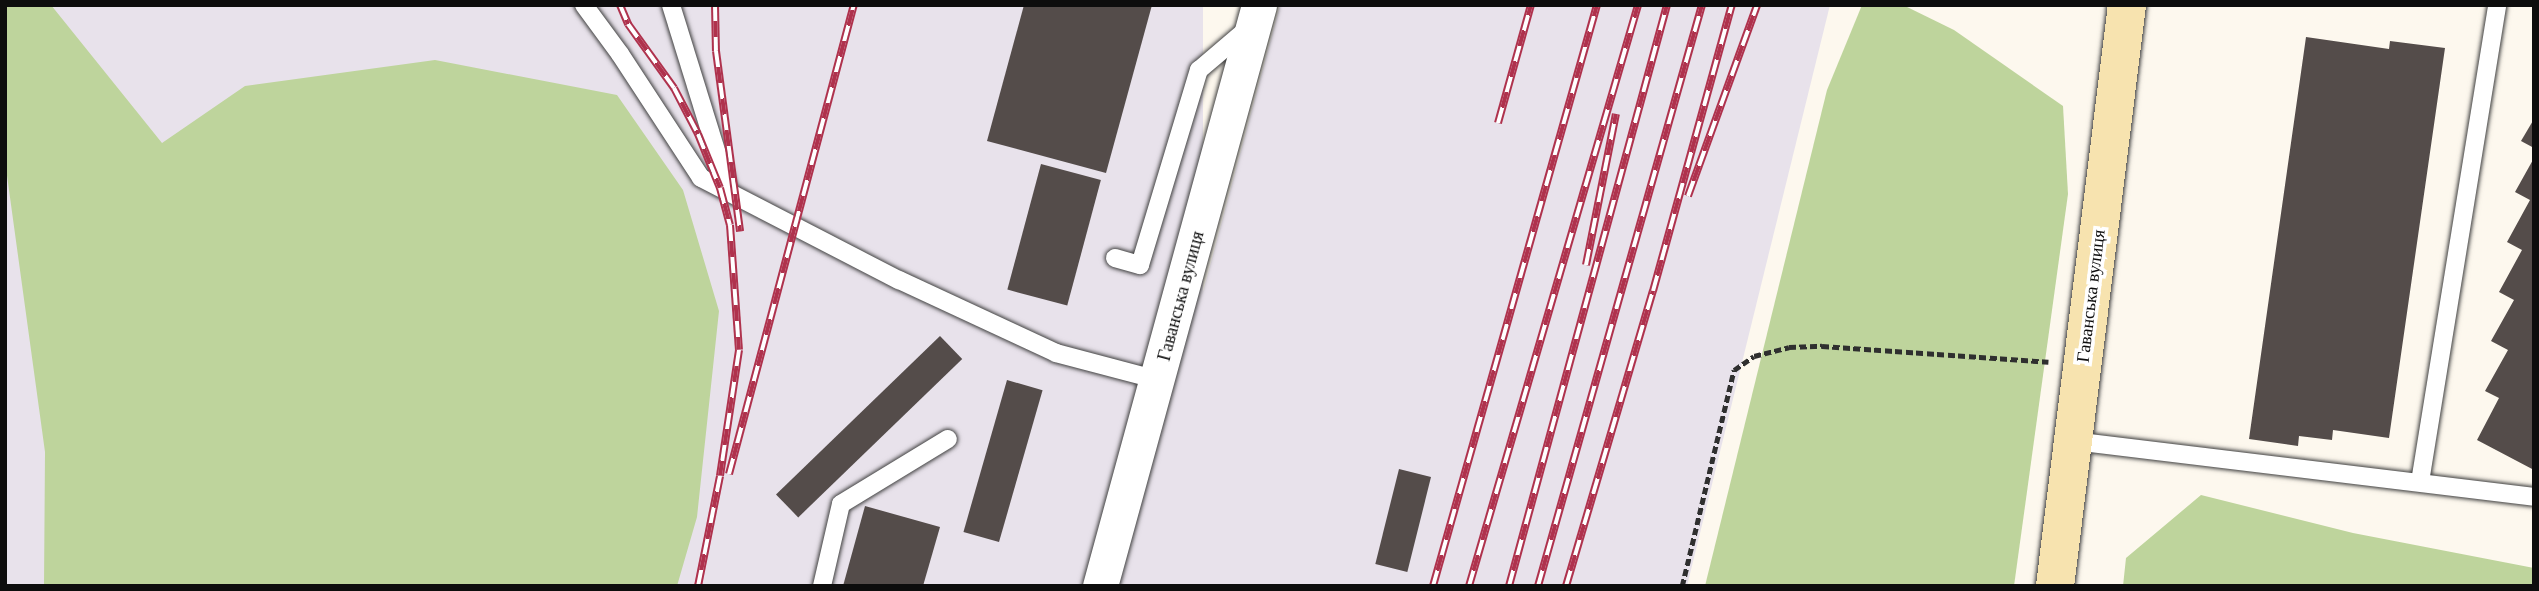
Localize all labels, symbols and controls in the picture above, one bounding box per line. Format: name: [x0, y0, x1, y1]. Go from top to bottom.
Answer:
street label: Гаванська вулиця: [2072, 228, 2110, 364]
street label: Гаванська вулиця: [1153, 229, 1209, 363]

